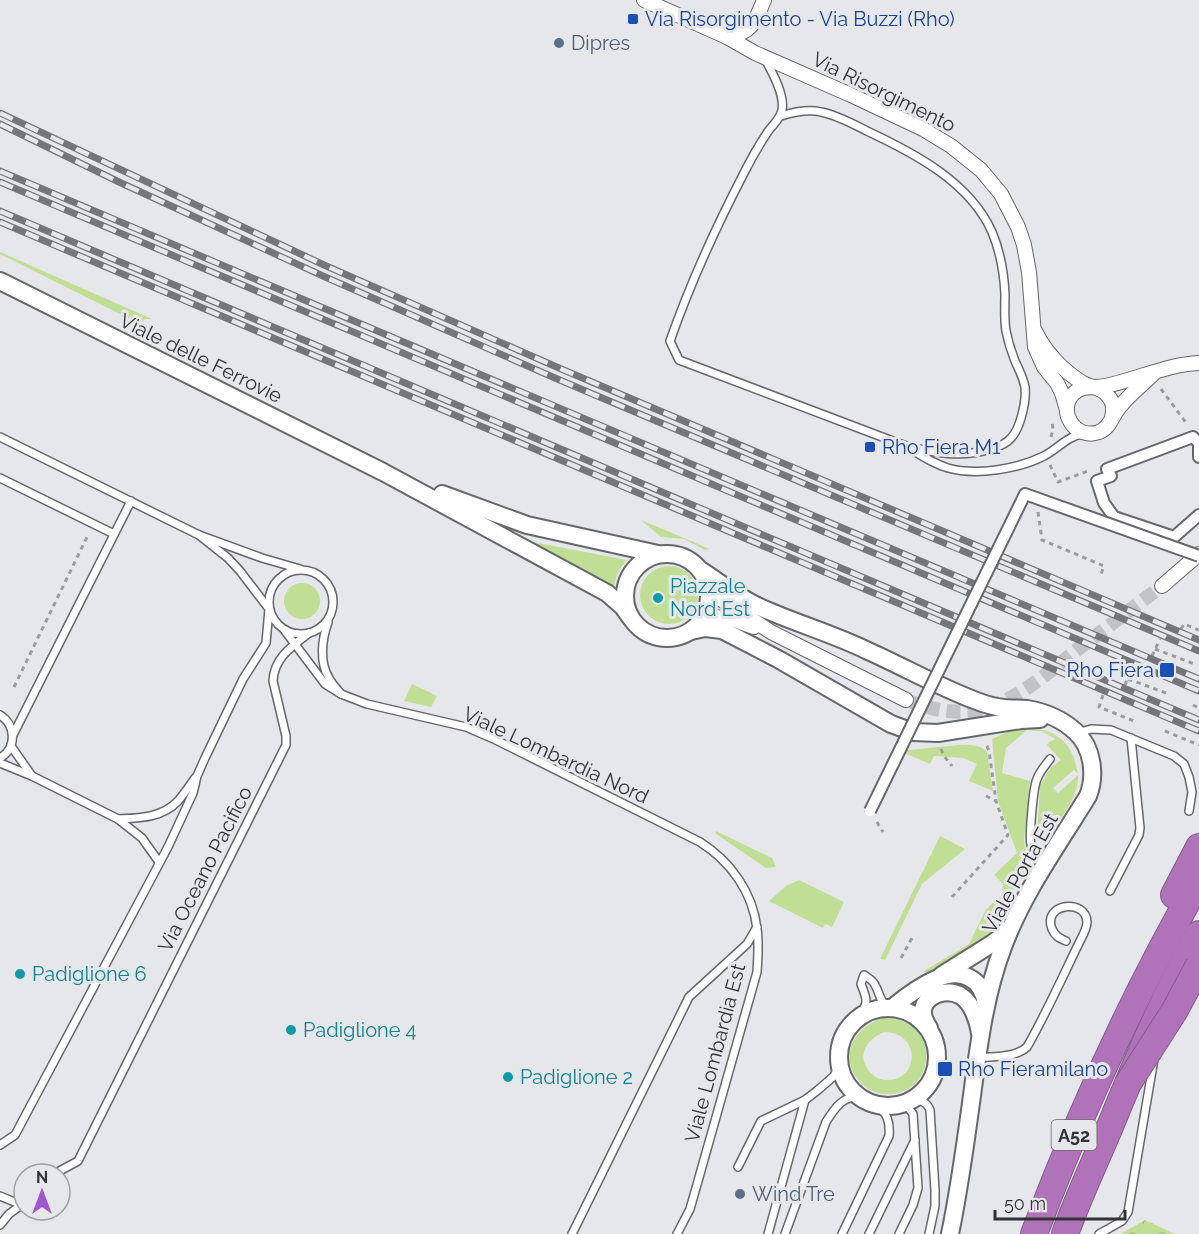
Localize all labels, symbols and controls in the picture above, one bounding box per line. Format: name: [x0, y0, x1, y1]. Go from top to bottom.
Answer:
place label: Via Risorgimento - Via Buzzi (Rho): [645, 7, 955, 31]
marker: Via Risorgimento - Via Buzzi (Rho): [626, 12, 640, 26]
place label: Dipres: [571, 31, 630, 55]
marker: Dipres: [552, 36, 566, 50]
street label: Via Risorgimento: [808, 47, 960, 137]
street label: Viale delle Ferrovie: [116, 308, 286, 408]
place label: Rho Fiera M1: [882, 435, 1001, 459]
marker: Rho Fiera M1: [863, 440, 877, 454]
place label: Piazzale Nord Est: [670, 574, 750, 621]
marker: Piazzale Nord Est: [651, 591, 665, 605]
place label: Rho Fiera: [1067, 658, 1154, 682]
marker: Rho Fiera: [1158, 661, 1176, 679]
street label: Viale Lombardia Nord: [459, 701, 653, 809]
street label: Via Oceano Pacifico: [153, 782, 257, 956]
street label: Viale Porta Est: [977, 809, 1063, 937]
street label: Viale Lombardia Est: [680, 961, 750, 1145]
place label: Padiglione 6: [32, 962, 147, 986]
marker: Padiglione 6: [13, 967, 27, 981]
place label: Padiglione 4: [303, 1018, 417, 1042]
marker: Padiglione 4: [284, 1023, 298, 1037]
place label: Rho Fieramilano: [958, 1057, 1108, 1081]
marker: Rho Fieramilano: [936, 1060, 954, 1078]
place label: Padiglione 2: [520, 1065, 633, 1089]
marker: Padiglione 2: [501, 1070, 515, 1084]
road number: A52: [1052, 1120, 1096, 1150]
north arrow: [12, 1162, 72, 1222]
text: N: [36, 1168, 48, 1187]
place label: Wind Tre: [752, 1182, 835, 1206]
scale bar: [995, 1183, 1126, 1221]
marker: Wind Tre: [733, 1187, 747, 1201]
text: 50 m: [1004, 1193, 1046, 1214]

